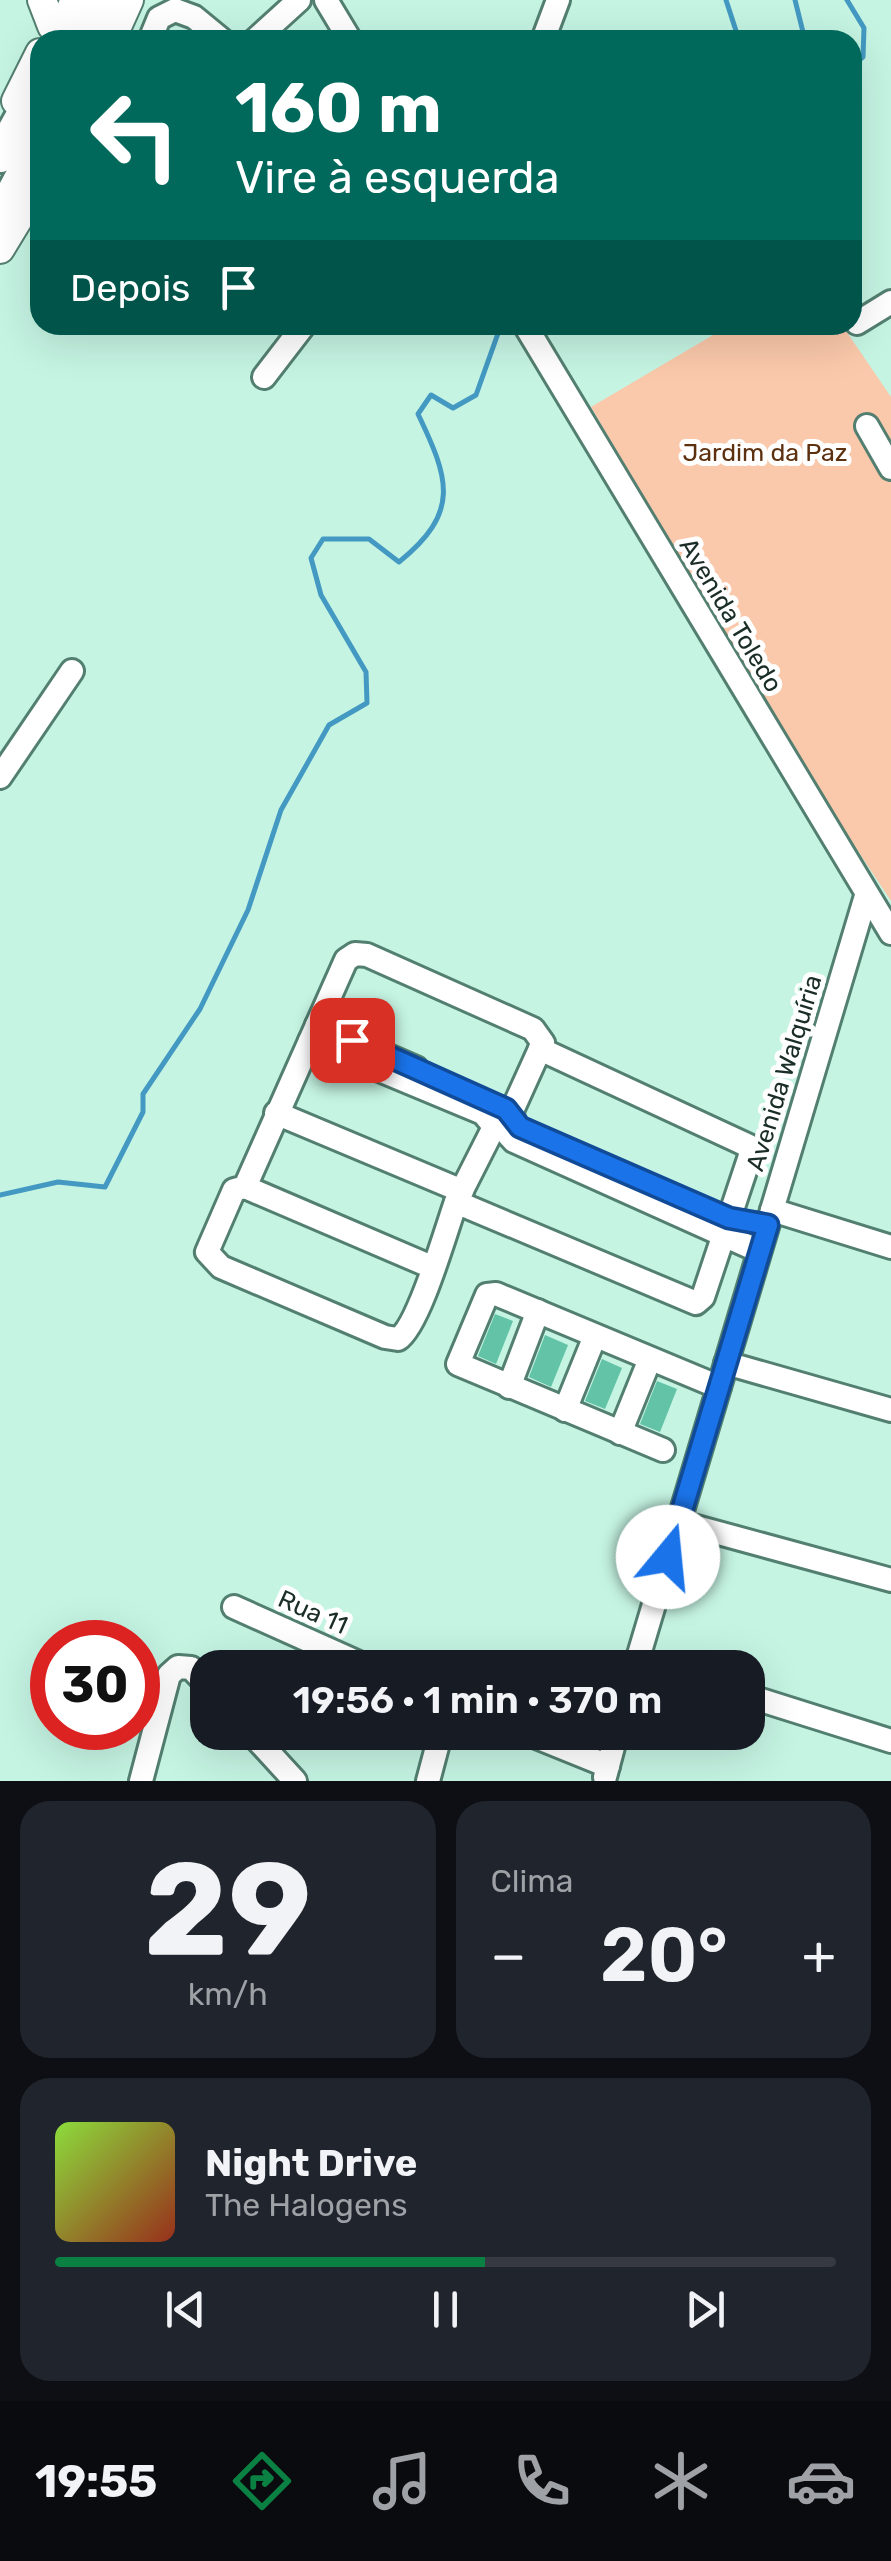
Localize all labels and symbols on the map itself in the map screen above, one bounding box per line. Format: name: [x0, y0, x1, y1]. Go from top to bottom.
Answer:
park label: Jardim da Paz: [682, 438, 848, 467]
street label: Avenida Toledo: [674, 533, 788, 697]
street label: Avenida Walquíria: [740, 971, 828, 1175]
pin: [310, 998, 395, 1083]
position arrow: [616, 1505, 720, 1609]
street label: Rua 11: [274, 1584, 352, 1640]
speed limit sign: 30: [30, 1620, 160, 1750]

